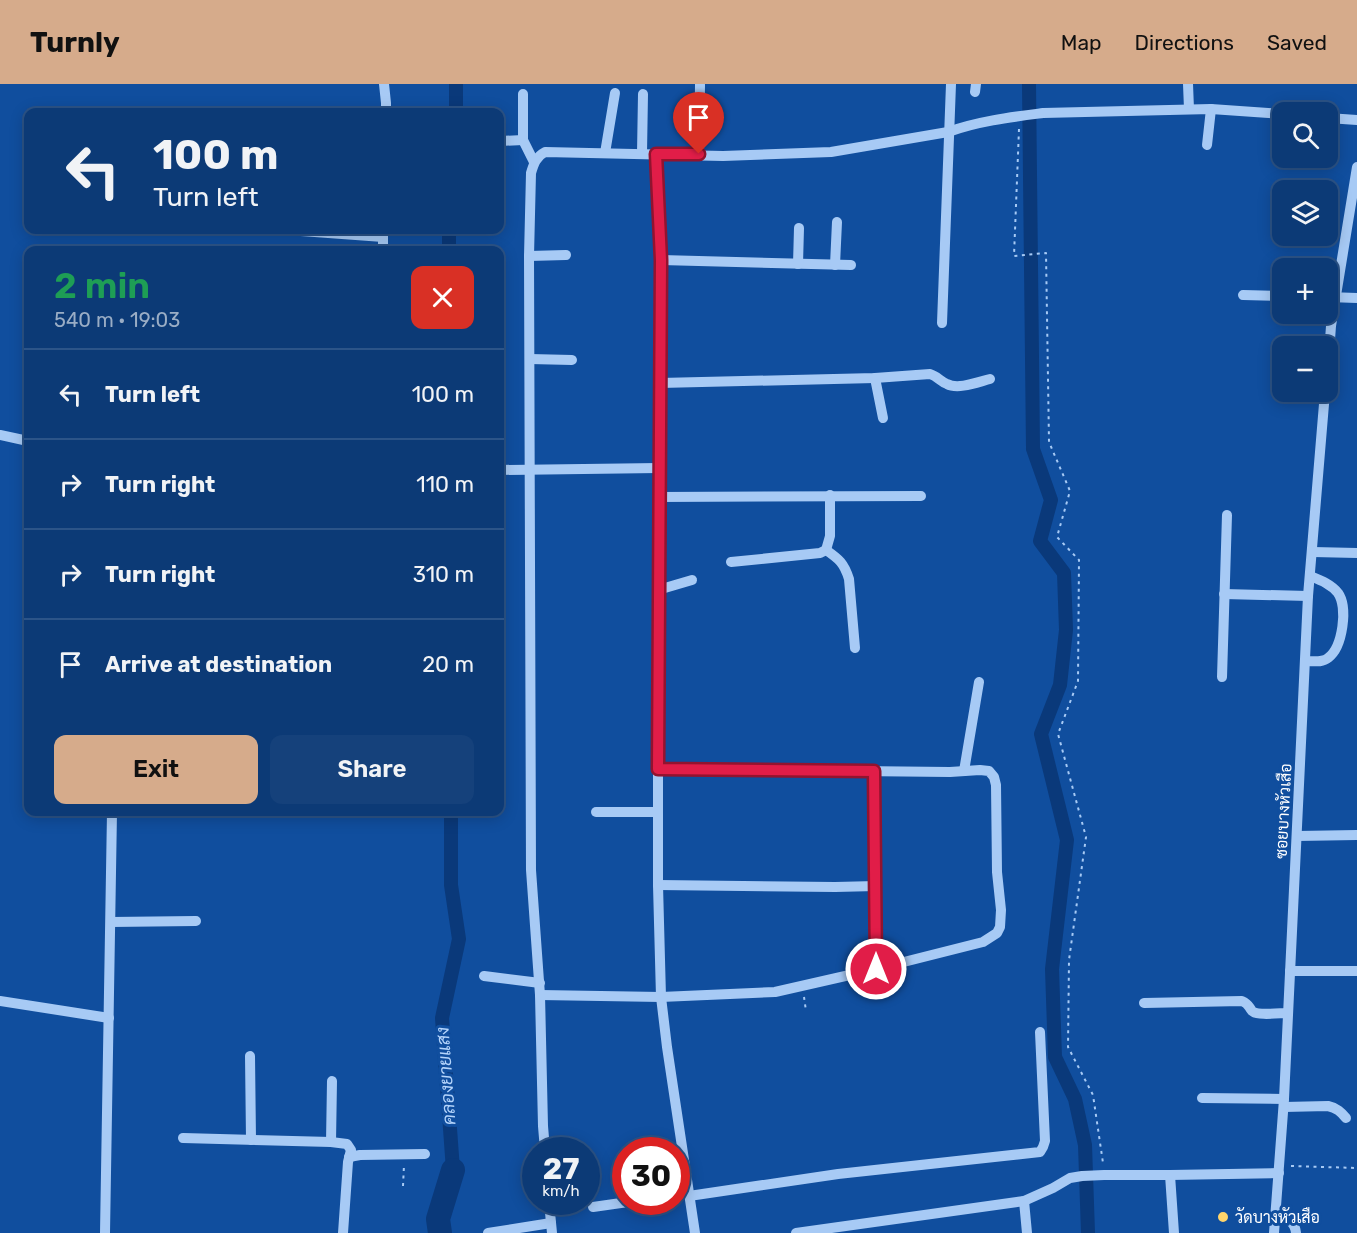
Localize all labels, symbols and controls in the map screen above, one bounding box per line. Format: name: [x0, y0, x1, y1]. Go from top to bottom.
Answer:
text: Turnly: [30, 26, 120, 59]
text: Map: [1061, 30, 1102, 55]
text: Directions: [1135, 30, 1234, 55]
text: Saved: [1267, 30, 1327, 55]
pin: [673, 92, 724, 154]
icon: arrive: [682, 101, 715, 134]
map controls: [1272, 102, 1338, 402]
button: search: [1272, 102, 1338, 168]
text: 100 m: [153, 130, 278, 180]
icon: left: [54, 132, 132, 210]
button: layers: [1272, 180, 1338, 246]
text: Turn left: [153, 181, 258, 213]
button: +: [1272, 258, 1338, 324]
text: 2 min: [54, 264, 150, 307]
button: close: [411, 266, 474, 329]
text: 540 m · 19:03: [54, 308, 180, 332]
button: −: [1272, 336, 1338, 402]
icon: left: [54, 378, 87, 411]
text: Turn left: [105, 381, 200, 408]
text: 100 m: [412, 381, 474, 408]
icon: right: [54, 468, 87, 501]
text: Turn right: [105, 471, 215, 498]
text: 110 m: [416, 471, 474, 498]
icon: right: [54, 558, 87, 591]
text: Turn right: [105, 561, 215, 588]
text: 310 m: [413, 561, 474, 588]
icon: arrive: [54, 648, 87, 681]
text: Arrive at destination: [105, 651, 332, 678]
text: 20 m: [422, 651, 474, 678]
button: Exit: [54, 735, 258, 804]
button: Share: [270, 735, 474, 804]
street label: ซอยบางหัวเสือ: [1271, 763, 1295, 859]
position arrow: [844, 937, 908, 1001]
water label: คลองยายแสง: [432, 1026, 460, 1126]
speed limit sign: 30: [612, 1137, 690, 1215]
text: 27: [543, 1151, 579, 1187]
text: km/h: [542, 1182, 580, 1200]
place label: วัดบางหัวเสือ: [1235, 1207, 1320, 1227]
marker: วัดบางหัวเสือ: [1216, 1210, 1230, 1224]

